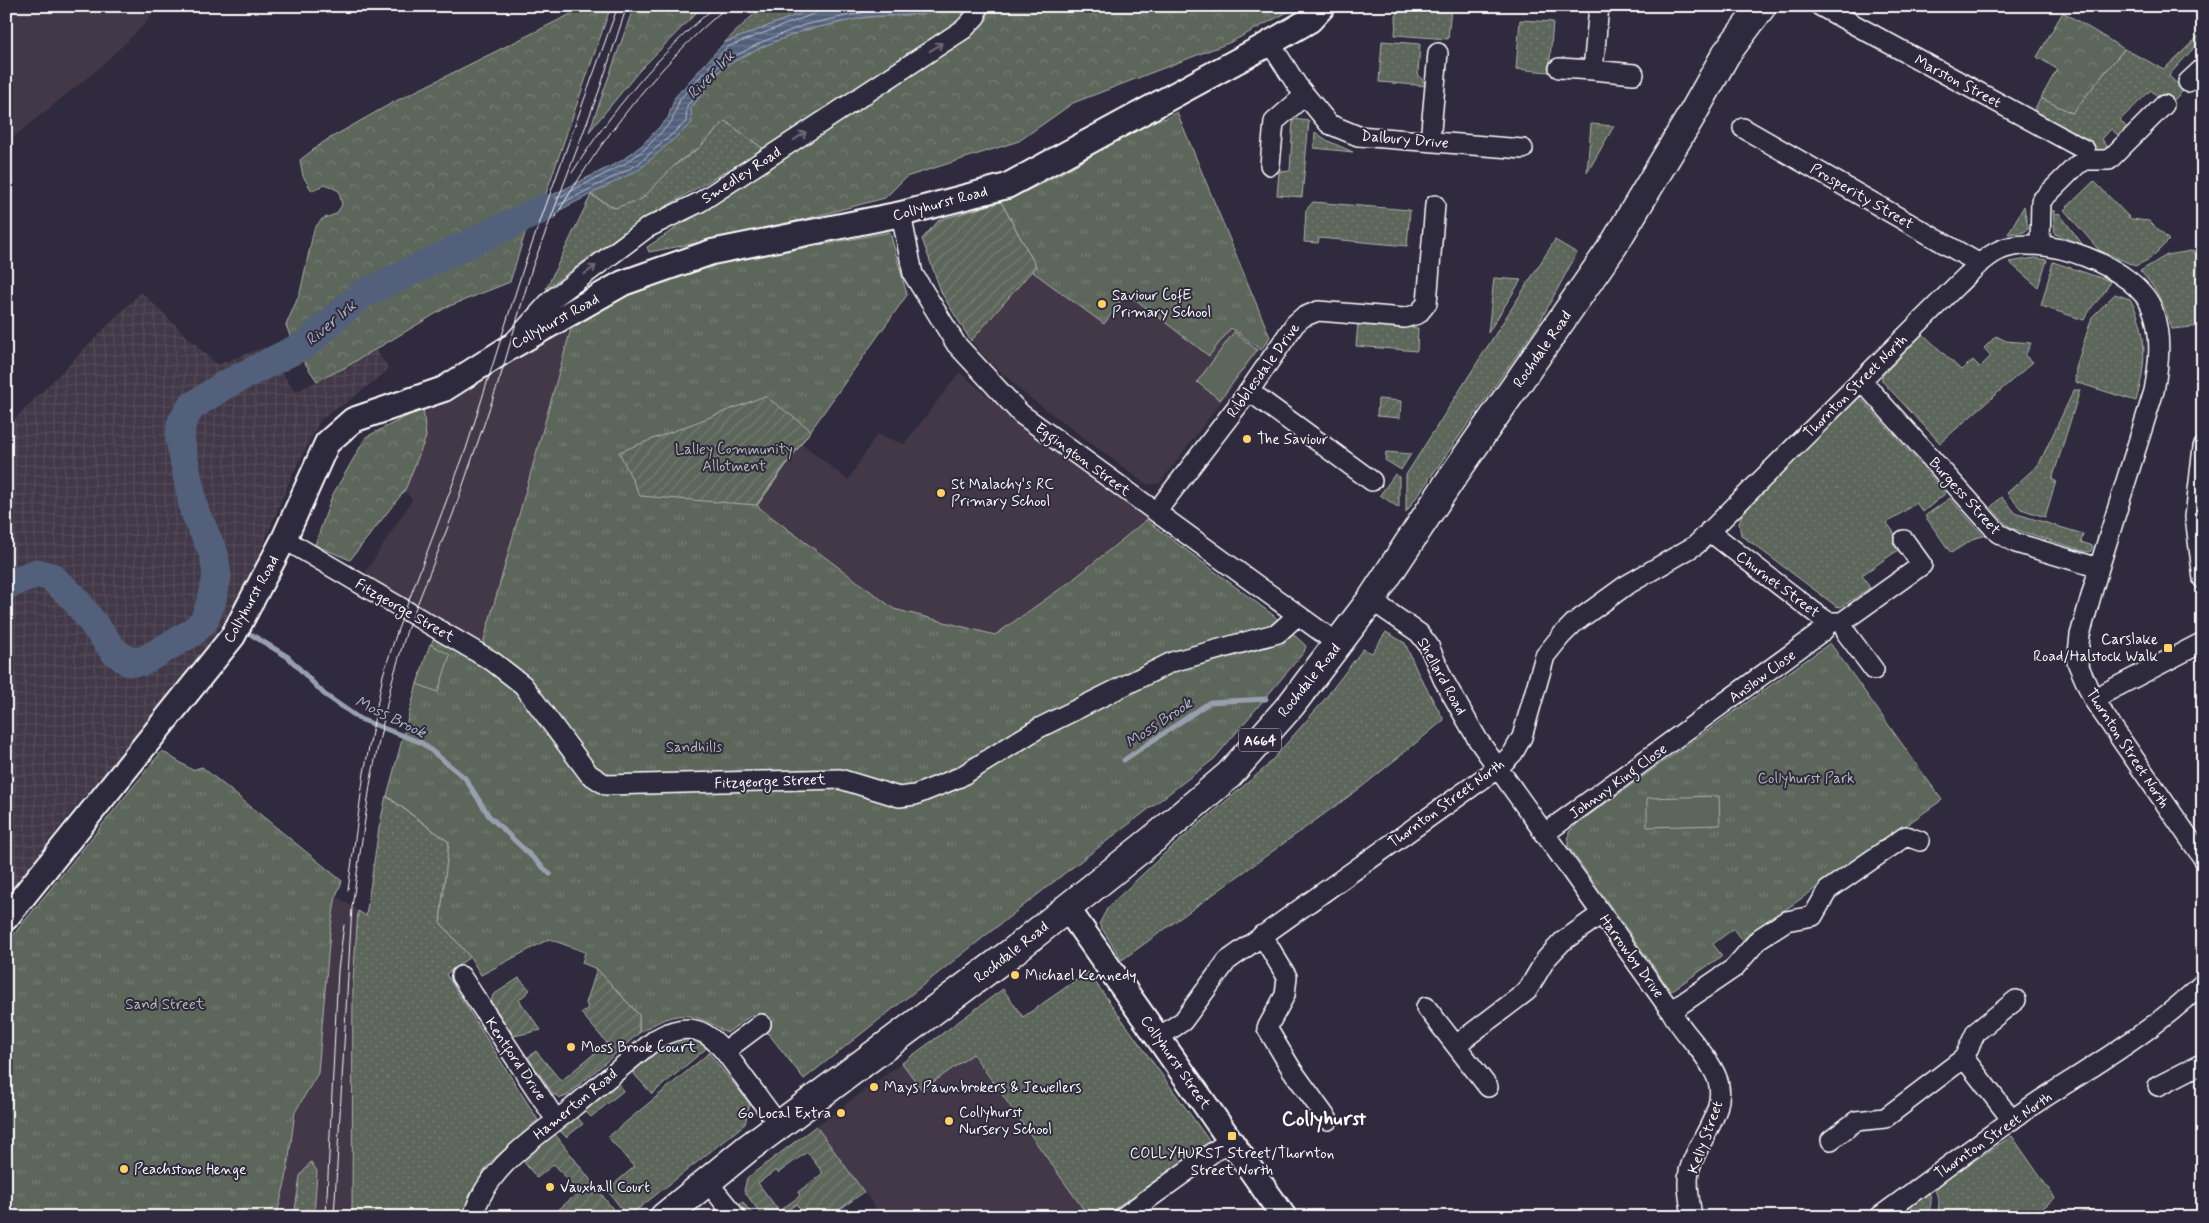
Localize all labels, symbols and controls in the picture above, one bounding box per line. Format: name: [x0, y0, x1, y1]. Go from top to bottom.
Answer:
one-way arrow: [929, 42, 943, 52]
water label: River Irk: [683, 45, 740, 104]
street label: Marston Street: [1911, 51, 2005, 113]
street label: Dalbury Drive: [1360, 126, 1450, 154]
one-way arrow: [793, 131, 807, 141]
street label: Smedley Road: [698, 143, 785, 209]
street label: Prosperity Street: [1806, 159, 1917, 235]
street label: Collyhurst Road: [891, 182, 990, 226]
one-way arrow: [583, 265, 597, 275]
place label: Saviour CofE Primary School: [1112, 286, 1211, 323]
street label: Collyhurst Road: [508, 290, 603, 354]
water label: River Irk: [301, 295, 362, 351]
marker: Saviour CofE Primary School: [1096, 298, 1108, 310]
street label: Rochdale Road: [1509, 307, 1577, 392]
street label: Ribblesdale Drive: [1223, 319, 1305, 422]
street label: Thornton Street North: [1799, 330, 1912, 443]
street label: Eggington Street: [1030, 418, 1134, 502]
place label: The Saviour: [1257, 430, 1328, 450]
marker: The Saviour: [1241, 433, 1253, 445]
park label: Lalley Community Allotment: [675, 440, 793, 477]
street label: Burgess Street: [1923, 453, 2005, 541]
place label: St Malachy's RC Primary School: [951, 475, 1054, 512]
marker: St Malachy's RC Primary School: [935, 487, 947, 499]
street label: Churnet Street: [1731, 547, 1823, 623]
street label: Collyhurst Road: [220, 552, 284, 647]
street label: Fitzgeorge Street: [351, 574, 458, 648]
place label: Carslake Road/Halstock Walk: [2033, 630, 2159, 667]
street label: Shellard Road: [1412, 634, 1471, 719]
street label: Rochdale Road: [1274, 639, 1346, 722]
marker: Carslake Road/Halstock Walk: [2162, 642, 2174, 654]
street label: Anslow Close: [1725, 646, 1800, 708]
street label: Thornton Street North: [2081, 685, 2174, 812]
water label: Moss Brook: [351, 691, 430, 744]
water label: Moss Brook: [1121, 693, 1197, 753]
road number: A664: [1239, 728, 1281, 752]
park label: Sandhills: [666, 738, 723, 758]
street label: Johnny King Close: [1566, 739, 1672, 825]
street label: Thornton Street North: [1384, 755, 1509, 853]
park label: Collyhurst Park: [1757, 769, 1855, 789]
street label: Fitzgeorge Street: [714, 770, 826, 795]
street label: Harrowby Drive: [1594, 911, 1668, 1003]
street label: Rochdale Road: [970, 917, 1053, 988]
place label: Michael Kennedy: [1025, 966, 1136, 986]
marker: Michael Kennedy: [1009, 969, 1021, 981]
park label: Sand Street: [125, 995, 205, 1015]
street label: Collyhurst Street: [1135, 1012, 1215, 1114]
street label: Kentford Drive: [478, 1014, 551, 1106]
place label: Moss Brook Court: [581, 1038, 696, 1058]
marker: Moss Brook Court: [565, 1041, 577, 1053]
street label: Hamerton Road: [529, 1065, 622, 1145]
place label: Mays Pawnbrokers & Jewellers: [884, 1078, 1081, 1098]
marker: Mays Pawnbrokers & Jewellers: [868, 1081, 880, 1093]
street label: Thornton Street North: [1931, 1088, 2056, 1184]
street label: Kelly Street: [1684, 1098, 1728, 1177]
place label: Collyhurst Nursery School: [959, 1103, 1052, 1140]
place label: Go Local Extra: [738, 1104, 831, 1124]
district label: Collyhurst: [1282, 1106, 1366, 1133]
marker: Go Local Extra: [835, 1107, 847, 1119]
marker: Collyhurst Nursery School: [943, 1115, 955, 1127]
marker: COLLYHURST Street/Thornton Street North: [1226, 1130, 1238, 1142]
place label: COLLYHURST Street/Thornton Street North: [1130, 1144, 1334, 1181]
place label: Peachstone Henge: [134, 1160, 247, 1180]
marker: Peachstone Henge: [118, 1163, 130, 1175]
place label: Vauxhall Court: [560, 1178, 650, 1198]
marker: Vauxhall Court: [544, 1181, 556, 1193]

